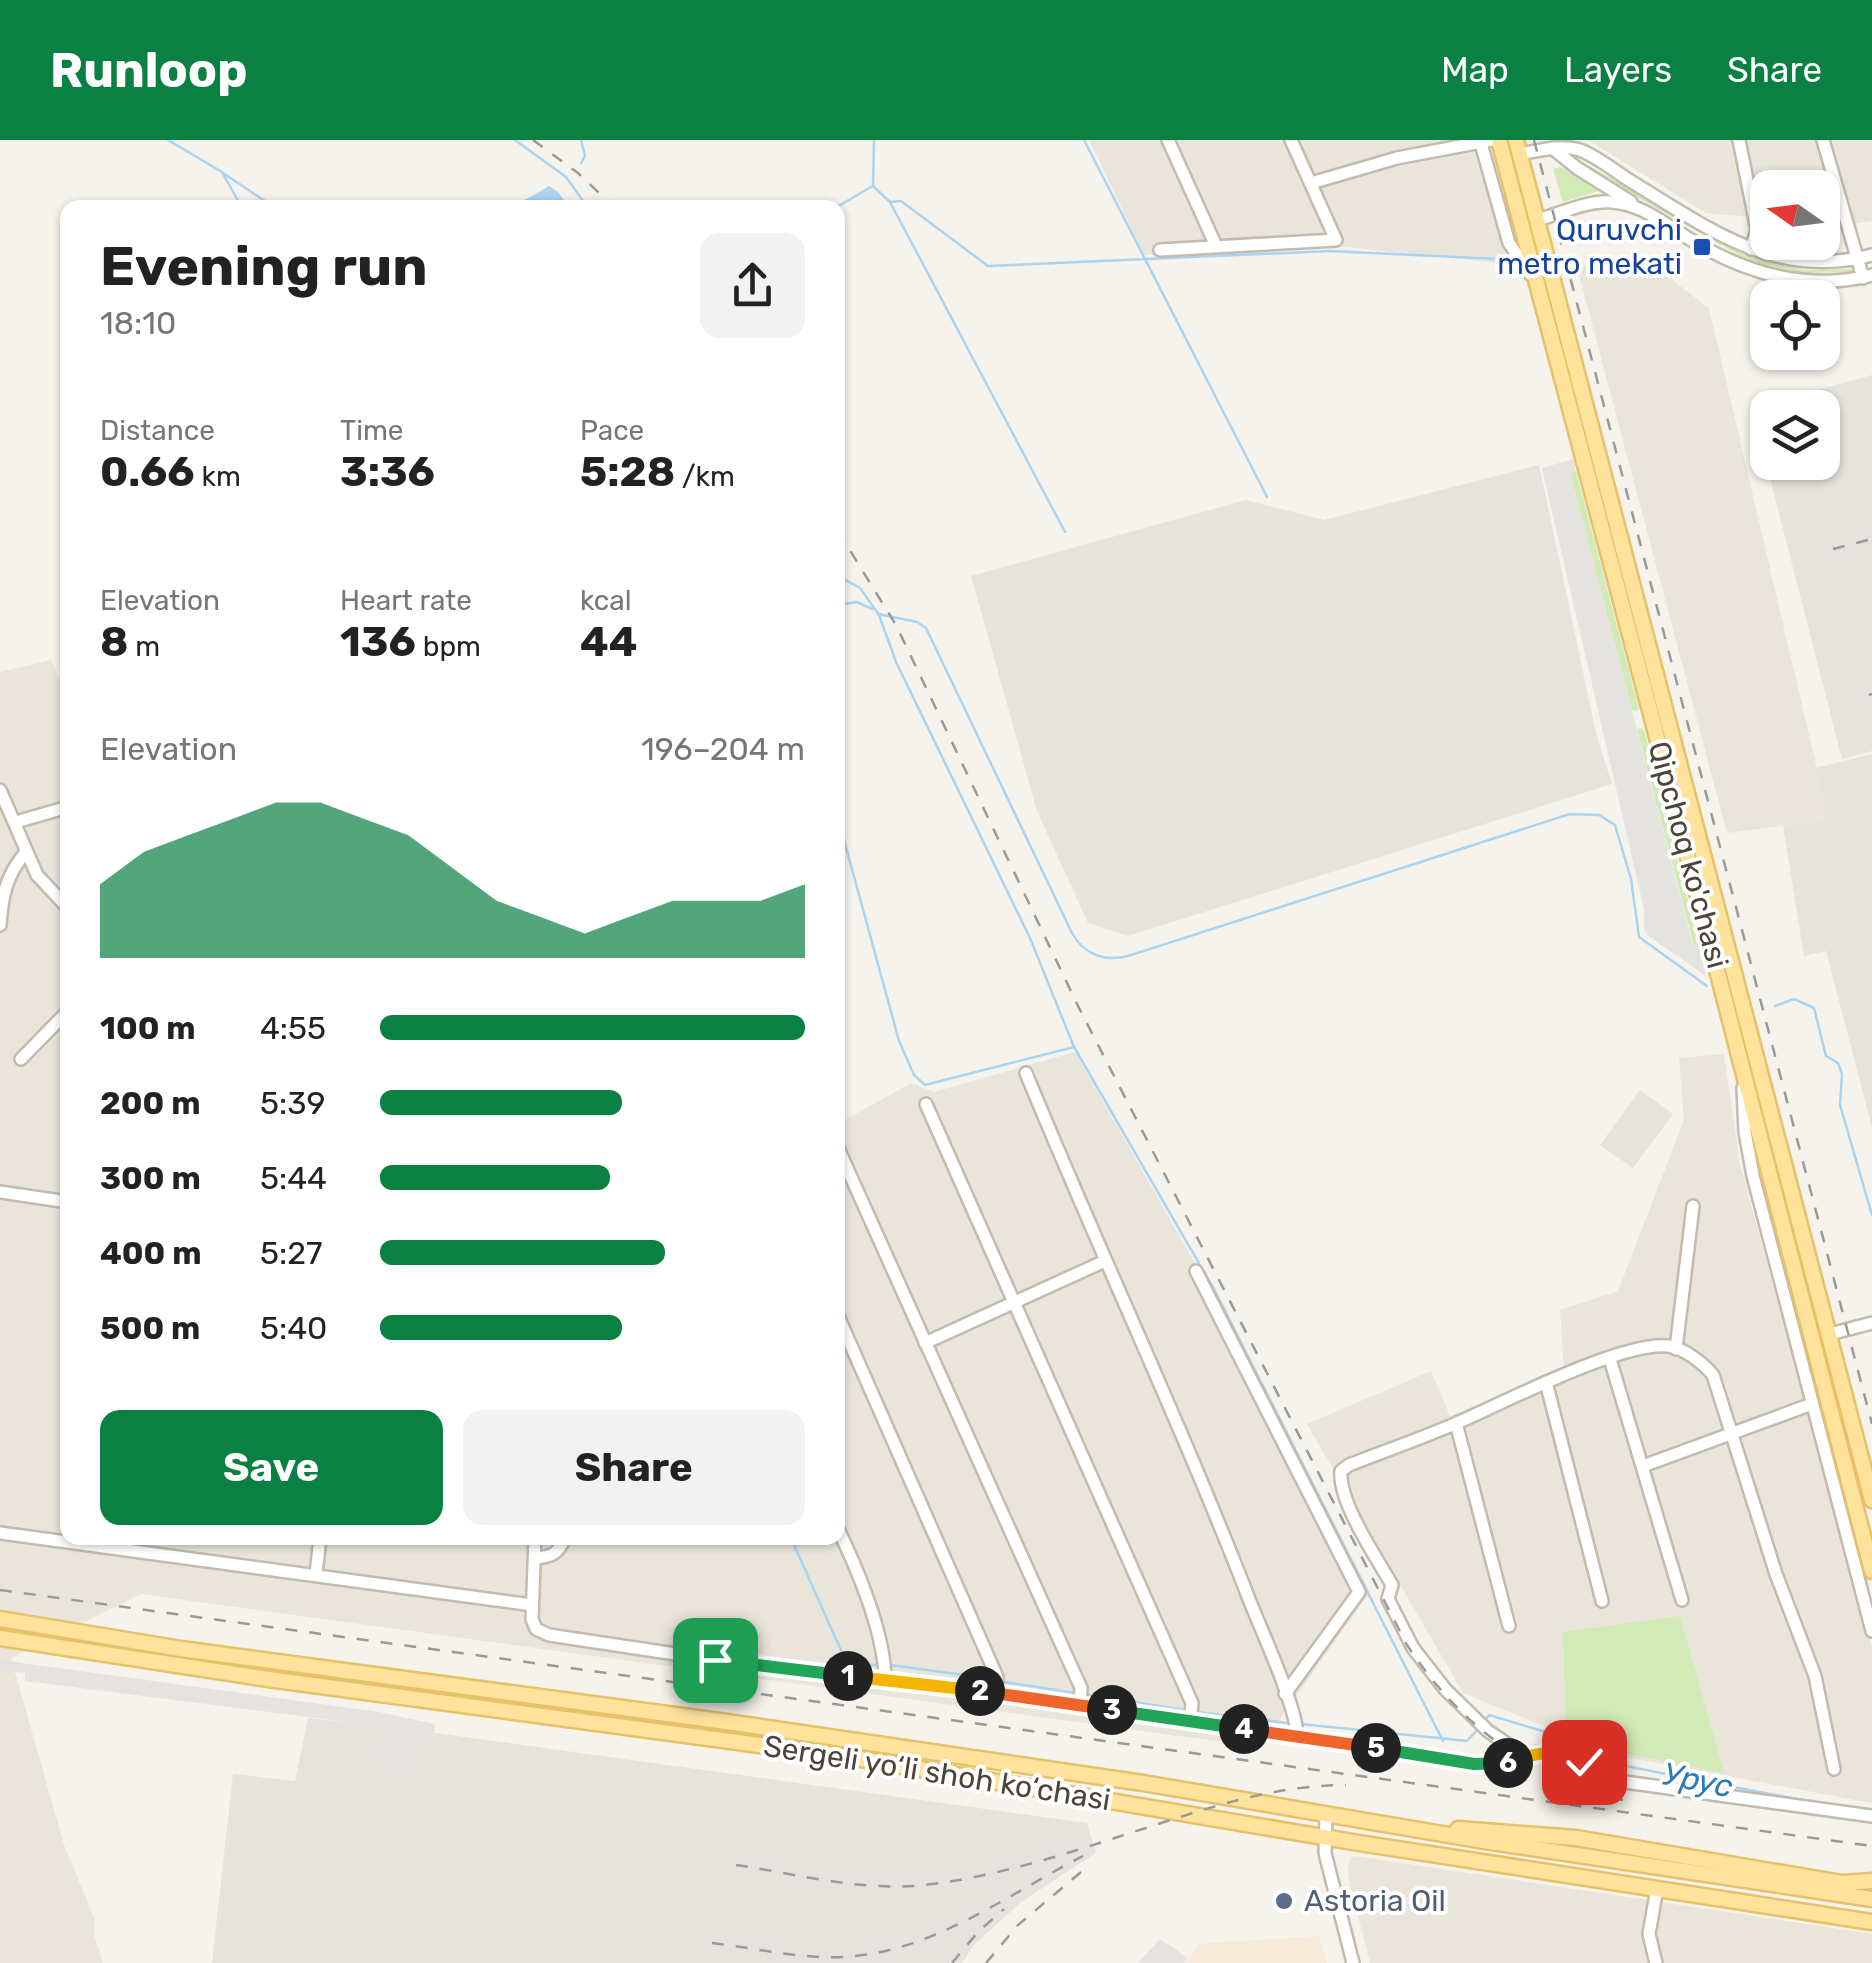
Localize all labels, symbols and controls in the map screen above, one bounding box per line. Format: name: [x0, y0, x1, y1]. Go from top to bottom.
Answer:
text: Runloop: [50, 42, 247, 99]
text: Map: [1441, 49, 1509, 91]
text: Layers: [1564, 49, 1672, 91]
text: Share: [1727, 49, 1822, 91]
north arrow: [1750, 170, 1840, 260]
map controls: [1750, 170, 1840, 480]
place label: Quruvchi metro mekati: [1497, 212, 1682, 282]
button: share: [700, 233, 805, 338]
text: Evening run: [100, 234, 428, 299]
marker: Quruvchi metro mekati: [1691, 236, 1713, 258]
button: locate: [1750, 280, 1840, 370]
text: 18:10: [100, 304, 176, 342]
button: layers: [1750, 390, 1840, 480]
text: Distance: [100, 414, 215, 447]
text: Time: [340, 414, 403, 447]
text: Pace: [580, 414, 644, 447]
text: 0.66: [100, 447, 195, 497]
text: 3:36: [340, 447, 435, 497]
text: 5:28: [580, 447, 675, 497]
text: km: [195, 460, 241, 493]
text: /km: [675, 460, 735, 493]
text: Elevation: [100, 584, 220, 617]
text: Heart rate: [340, 584, 472, 617]
text: kcal: [580, 584, 631, 617]
text: 8: [100, 617, 128, 667]
text: 136: [340, 617, 416, 667]
text: 44: [580, 617, 637, 667]
text: m: [128, 630, 160, 663]
text: bpm: [416, 630, 481, 663]
text: Elevation: [100, 730, 237, 768]
text: 196–204 m: [641, 730, 805, 768]
street label: Qipchoq ko'chasi: [1640, 738, 1736, 972]
text: 100 m: [100, 1009, 196, 1047]
text: 4:55: [260, 1009, 326, 1047]
text: 200 m: [100, 1084, 200, 1122]
text: 5:39: [260, 1084, 325, 1122]
text: 300 m: [100, 1159, 201, 1197]
text: 5:44: [260, 1159, 327, 1197]
text: 400 m: [100, 1234, 202, 1272]
text: 5:27: [260, 1234, 322, 1272]
text: 500 m: [100, 1309, 200, 1347]
text: 5:40: [260, 1309, 327, 1347]
button: Save: [100, 1410, 443, 1525]
button: Share: [463, 1410, 805, 1525]
pin: [673, 1618, 758, 1703]
icon: arrive: [688, 1633, 743, 1688]
pin: 1: [823, 1651, 873, 1701]
text: 1: [841, 1659, 855, 1692]
pin: 2: [955, 1666, 1005, 1716]
text: 2: [971, 1674, 989, 1707]
pin: 3: [1087, 1685, 1137, 1735]
text: 3: [1103, 1693, 1121, 1726]
pin: 4: [1219, 1704, 1269, 1754]
text: 4: [1234, 1712, 1254, 1745]
pin: [1542, 1720, 1627, 1805]
pin: 5: [1351, 1723, 1401, 1773]
street label: Sergeli yo‘li shoh ko‘chasi: [761, 1728, 1113, 1818]
text: 5: [1367, 1731, 1385, 1764]
icon: check: [1557, 1735, 1612, 1790]
pin: 6: [1483, 1738, 1533, 1788]
text: 6: [1499, 1746, 1517, 1779]
water label: Урус: [1660, 1755, 1736, 1805]
place label: Astoria Oil: [1304, 1883, 1446, 1919]
marker: Astoria Oil: [1273, 1890, 1295, 1912]

